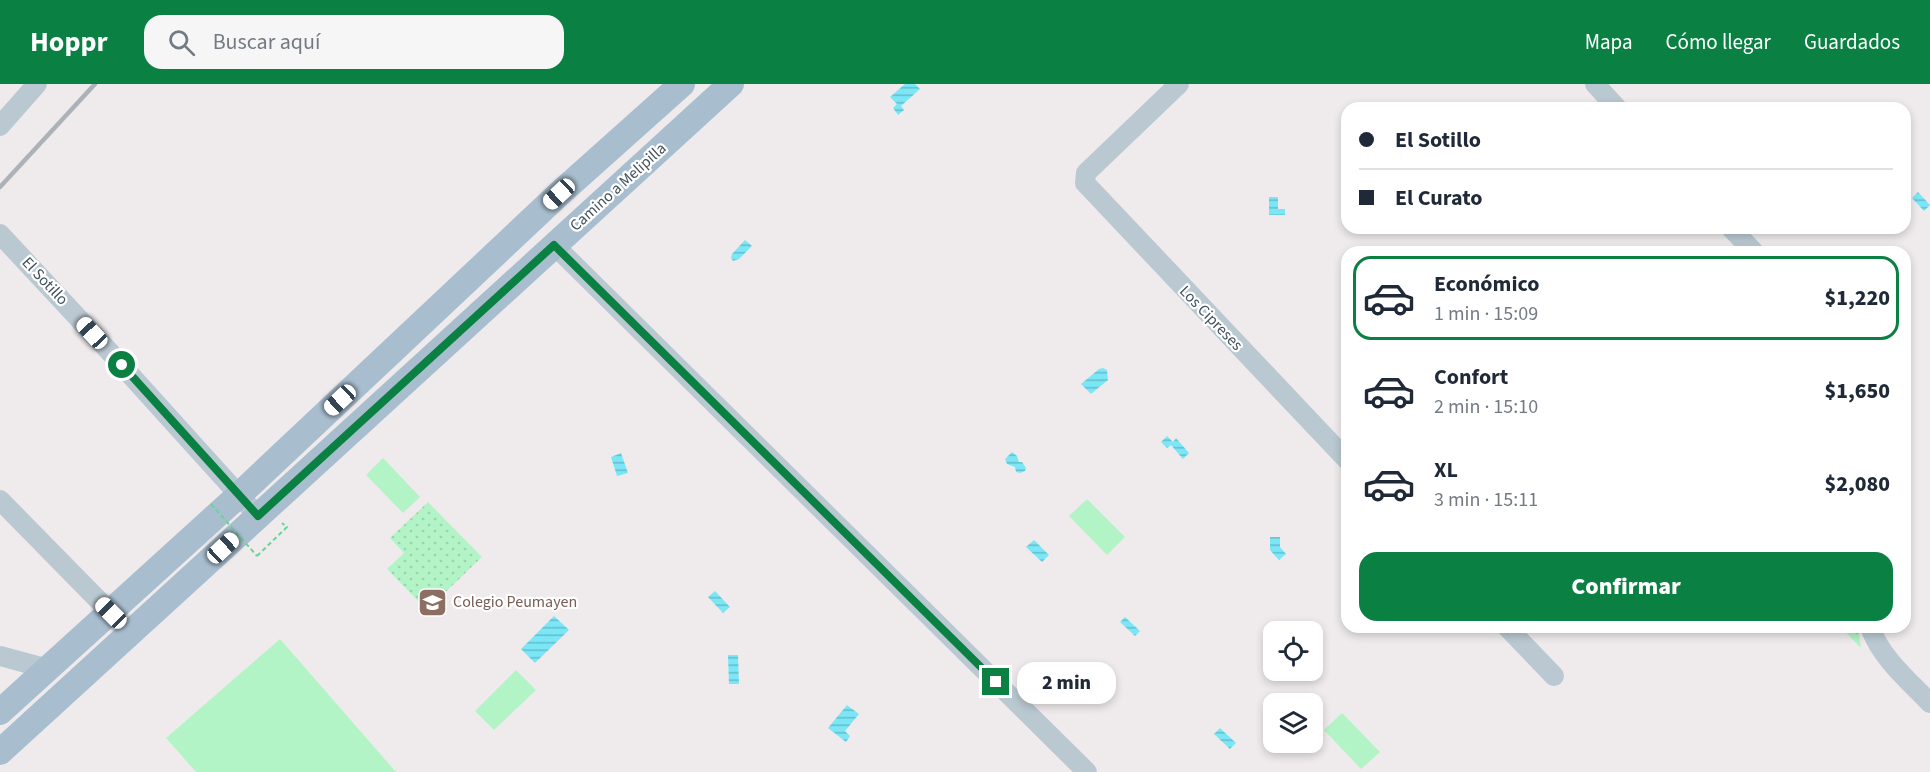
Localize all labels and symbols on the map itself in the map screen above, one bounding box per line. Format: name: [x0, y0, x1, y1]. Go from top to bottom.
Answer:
street label: Camino a Melipilla: [565, 138, 671, 236]
car: [540, 175, 578, 213]
street label: El Sotillo: [17, 252, 73, 310]
street label: Los Cipreses: [1174, 281, 1248, 356]
car: [73, 314, 111, 352]
route start: [108, 351, 135, 378]
car: [321, 381, 359, 419]
car: [204, 529, 242, 567]
school or university icon: Colegio Peumayen: [416, 586, 448, 618]
place label: Colegio Peumayen: [453, 591, 577, 613]
car: [92, 594, 130, 632]
callout: 2 min: [1017, 661, 1116, 703]
route end: [982, 668, 1009, 695]

